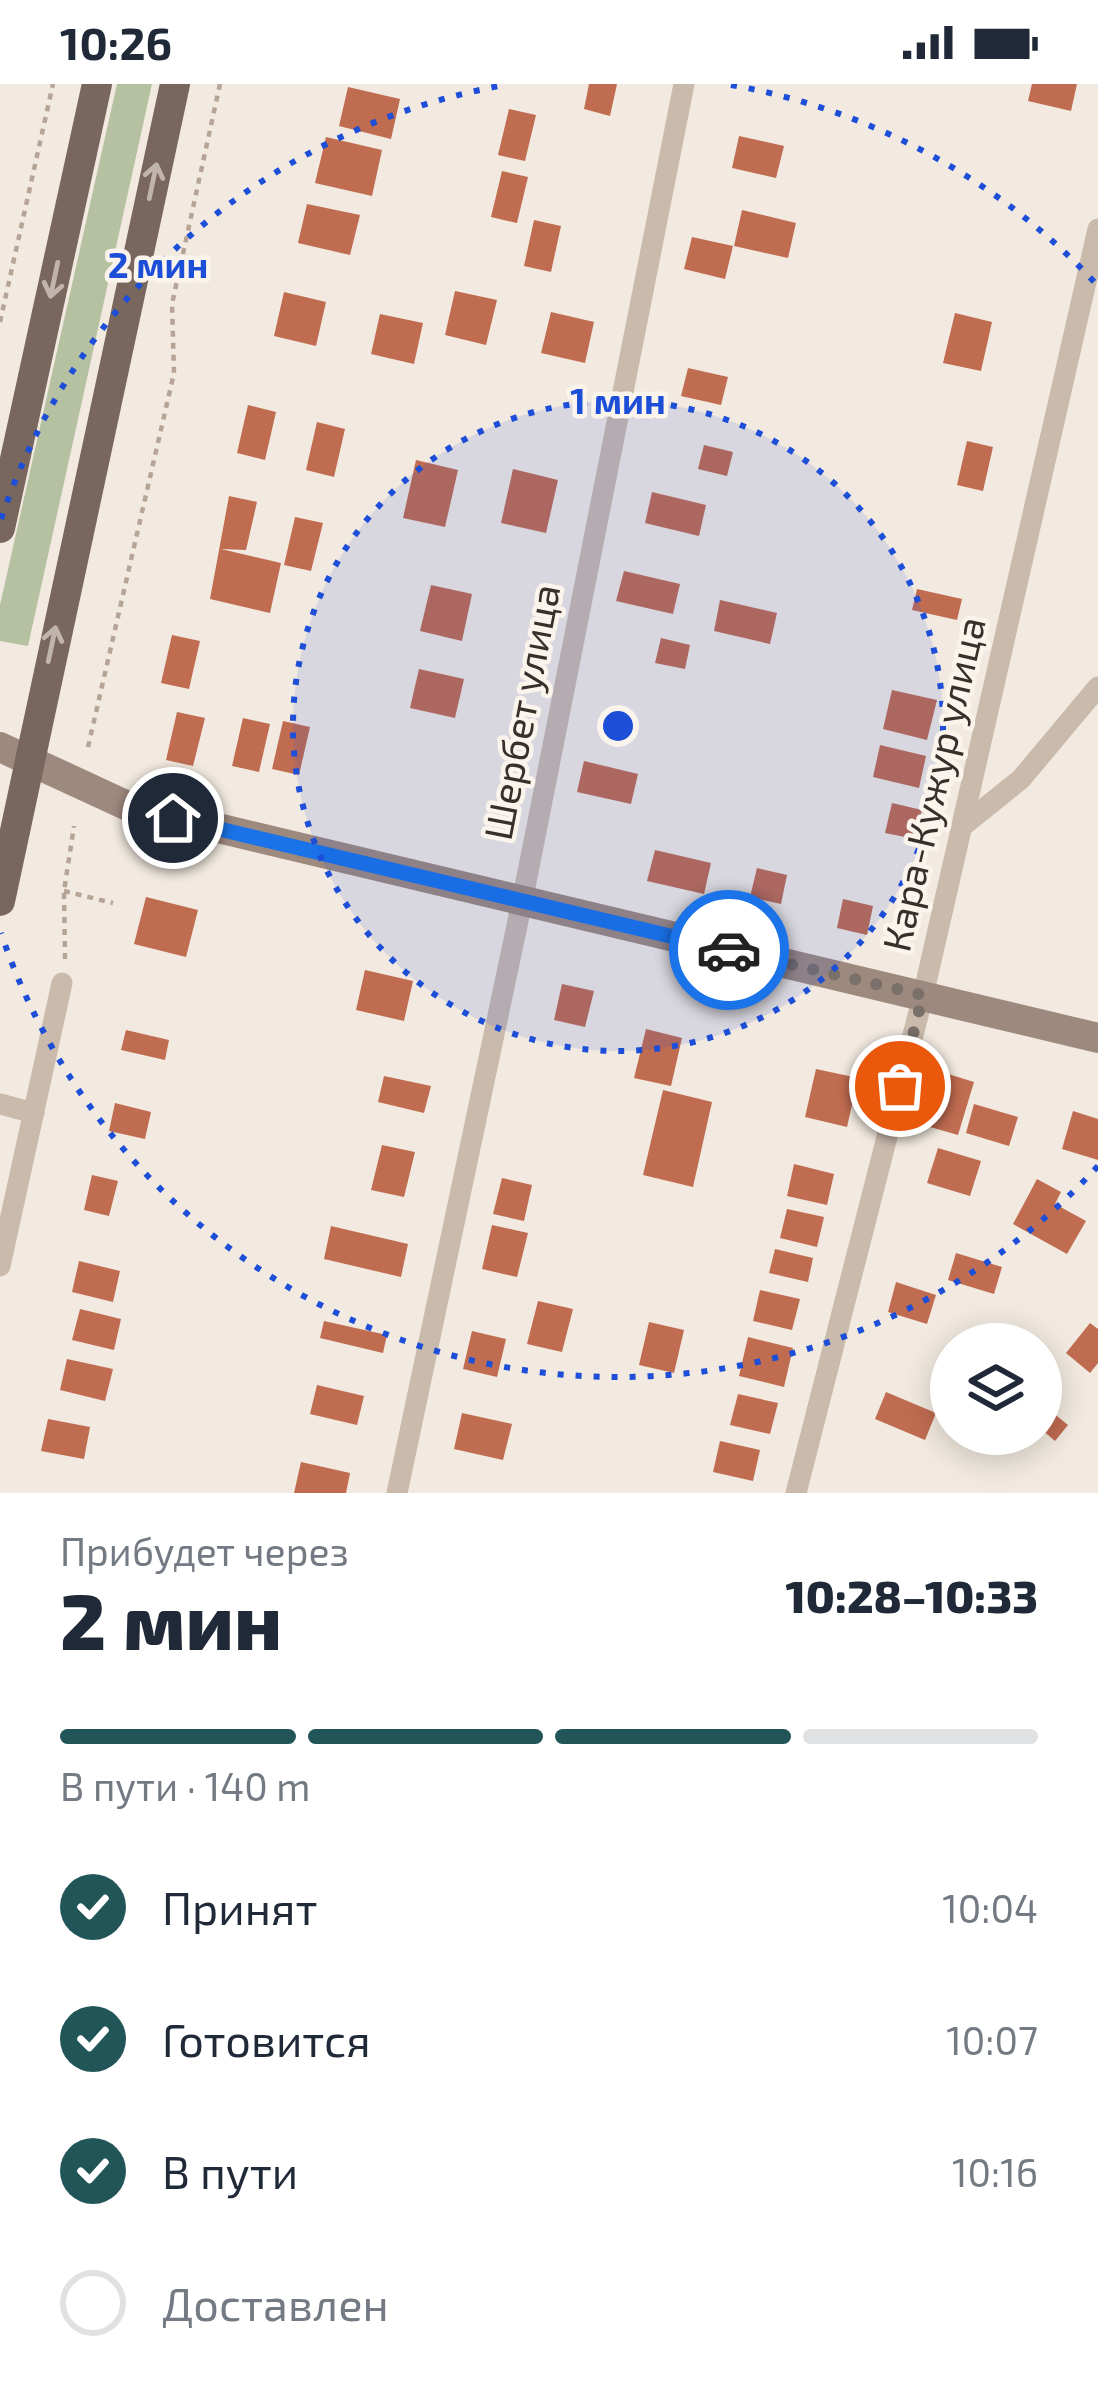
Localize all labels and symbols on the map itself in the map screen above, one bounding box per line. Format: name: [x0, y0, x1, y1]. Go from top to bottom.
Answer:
one-way arrow: [143, 162, 166, 201]
text: 2 мин: [108, 242, 208, 285]
one-way arrow: [42, 261, 65, 299]
text: 1 мин: [570, 378, 666, 421]
street label: Шербет улица: [473, 580, 569, 844]
street label: Кара-Кужур улица: [871, 612, 995, 956]
one-way arrow: [41, 625, 64, 664]
centre of rings: [597, 705, 639, 747]
pin: [122, 767, 224, 869]
courier: [669, 890, 789, 1010]
pin: [849, 1035, 951, 1137]

